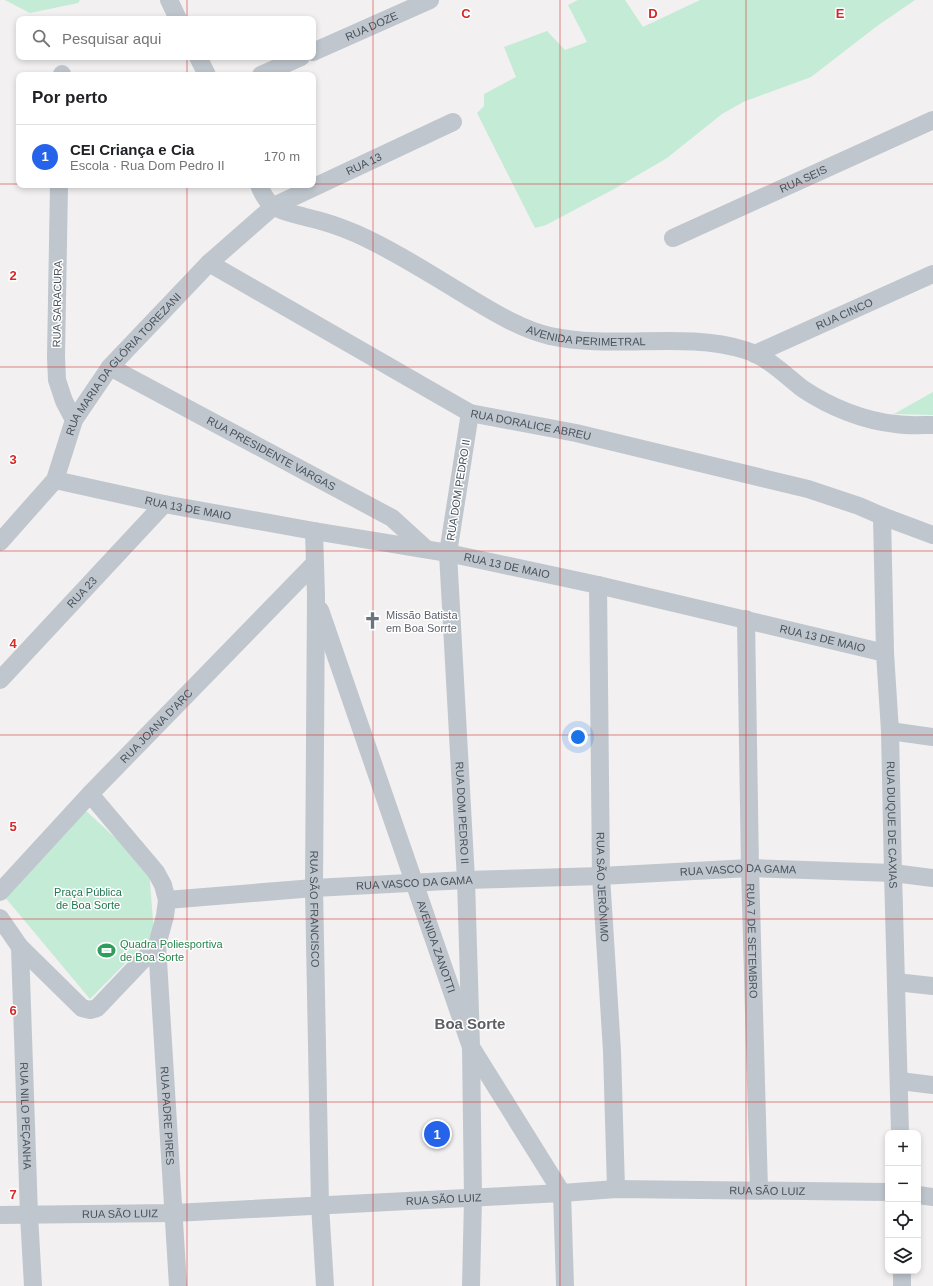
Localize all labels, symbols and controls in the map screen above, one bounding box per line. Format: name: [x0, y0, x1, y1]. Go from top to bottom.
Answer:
text: C: [461, 6, 471, 21]
text: D: [648, 6, 658, 21]
text: E: [836, 6, 845, 21]
street label: RUA DOZE: [343, 9, 400, 43]
search box: [16, 16, 316, 60]
icon: search: [30, 27, 52, 49]
text: Pesquisar aqui: [62, 30, 161, 47]
text: Por perto: [32, 88, 108, 107]
text: CEI Criança e Cia: [70, 141, 194, 158]
text: 1: [41, 149, 49, 164]
text: 170 m: [264, 149, 300, 164]
street label: RUA 13: [344, 150, 383, 177]
text: Escola · Rua Dom Pedro II: [70, 158, 225, 173]
street label: RUA SEIS: [778, 163, 829, 195]
street label: RUA SARACURA: [50, 260, 64, 347]
text: 2: [9, 268, 17, 283]
street label: RUA MARIA DA GLÓRIA TOREZANI: [63, 290, 183, 437]
street label: RUA CINCO: [814, 296, 875, 332]
street label: AVENIDA PERIMETRAL: [525, 323, 646, 348]
street label: RUA DORALICE ABREU: [470, 407, 592, 442]
street label: RUA PRESIDENTE VARGAS: [205, 414, 338, 493]
street label: RUA DOM PEDRO II: [444, 438, 472, 542]
text: 3: [9, 452, 17, 467]
street label: RUA 13 DE MAIO: [144, 494, 233, 522]
street label: RUA 13 DE MAIO: [463, 551, 551, 581]
street label: RUA 23: [64, 574, 99, 610]
place label: Missão Batista em Boa Sorrte: [386, 609, 458, 634]
church icon: Missão Batista em Boa Sorrte: [363, 611, 383, 631]
street label: RUA 13 DE MAIO: [779, 622, 867, 654]
text: 4: [9, 636, 17, 651]
street label: RUA JOANA D'ARC: [118, 687, 195, 765]
your location: [568, 727, 588, 747]
street label: RUA DOM PEDRO II: [453, 761, 471, 865]
street label: RUA DUQUE DE CAXIAS: [885, 761, 899, 889]
text: 5: [9, 819, 17, 834]
street label: RUA SÃO JERÔNIMO: [595, 832, 611, 943]
street label: RUA SÃO FRANCISCO: [308, 850, 322, 968]
street label: RUA VASCO DA GAMA: [679, 862, 797, 878]
street label: RUA VASCO DA GAMA: [356, 874, 473, 892]
street label: RUA 7 DE SETEMBRO: [744, 883, 760, 999]
park label: Praça Pública de Boa Sorte: [54, 886, 123, 911]
street label: AVENIDA ZANOTTI: [415, 899, 458, 994]
place label: Quadra Poliesportiva de Boa Sorte: [120, 938, 224, 963]
sports icon: Quadra Poliesportiva de Boa Sorte: [97, 940, 117, 960]
text: 6: [9, 1003, 17, 1018]
district label: Boa Sorte: [435, 1015, 505, 1032]
street label: RUA NILO PEÇANHA: [18, 1062, 33, 1171]
street label: RUA PADRE PIRES: [158, 1066, 177, 1165]
pin: 1: [424, 1119, 450, 1149]
map controls: [885, 1130, 921, 1274]
button: +: [885, 1130, 921, 1166]
button: −: [885, 1166, 921, 1202]
street label: RUA SÃO LUIZ: [729, 1184, 806, 1197]
text: 7: [9, 1187, 17, 1202]
street label: RUA SÃO LUIZ: [405, 1191, 482, 1207]
button: locate: [885, 1202, 921, 1238]
street label: RUA SÃO LUIZ: [82, 1207, 158, 1220]
button: layers: [885, 1238, 921, 1274]

